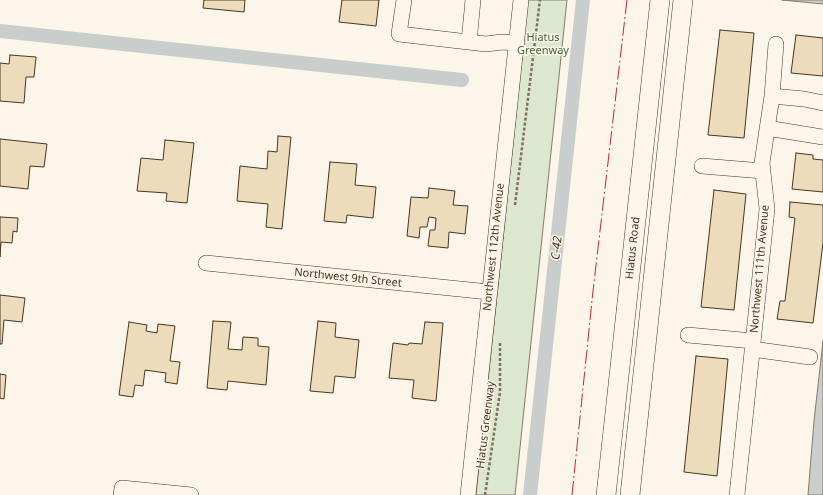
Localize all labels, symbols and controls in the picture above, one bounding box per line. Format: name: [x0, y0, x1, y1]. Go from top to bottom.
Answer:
park label: Hiatus Greenway: [517, 31, 569, 57]
street label: Northwest 112th Avenue: [481, 182, 507, 312]
street label: Northwest 111th Avenue: [748, 204, 772, 334]
street label: Hiatus Road: [623, 216, 643, 280]
water label: C-42: [549, 235, 565, 261]
street label: Northwest 9th Street: [294, 266, 402, 290]
street label: Hiatus Greenway: [474, 381, 498, 469]

